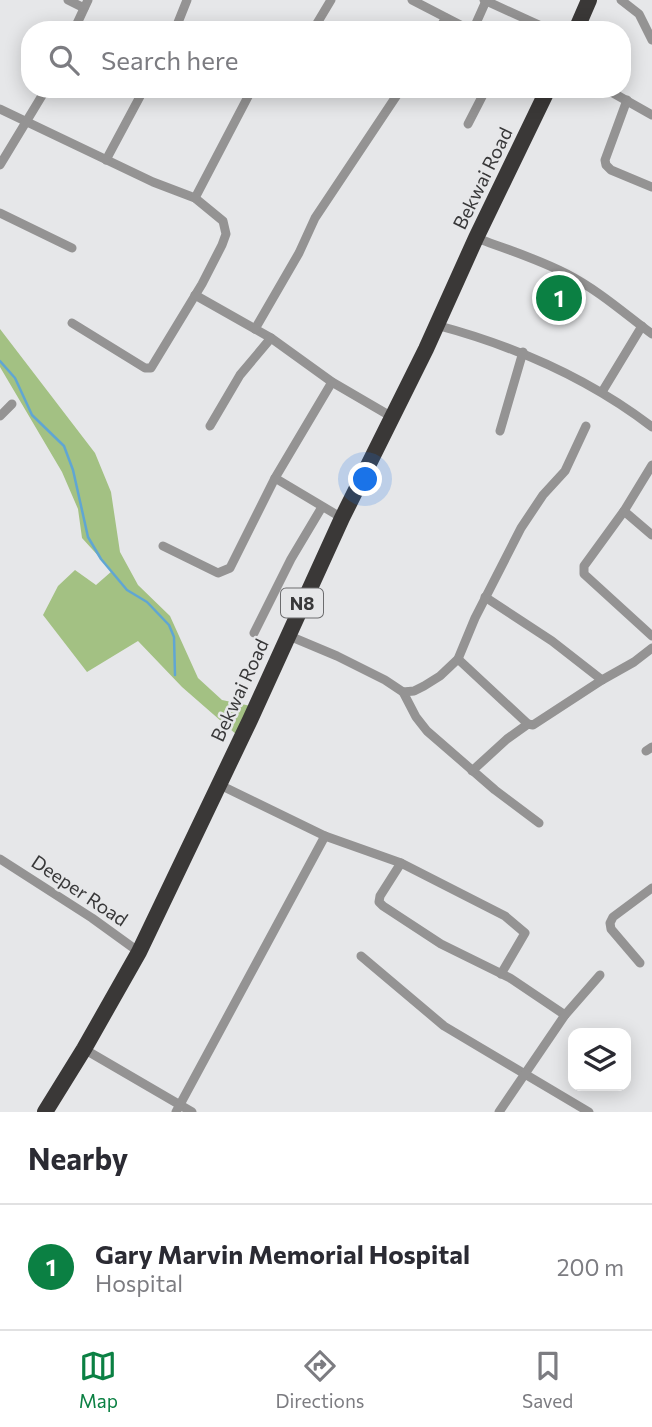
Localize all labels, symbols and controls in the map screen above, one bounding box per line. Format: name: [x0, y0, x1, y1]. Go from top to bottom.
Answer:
search box: [21, 21, 631, 98]
icon: search: [45, 41, 83, 79]
text: Search here: [101, 44, 239, 75]
street label: Bekwai Road: [447, 123, 517, 233]
pin: 1: [536, 272, 582, 324]
your location: [348, 462, 382, 496]
road number: N8: [281, 588, 323, 618]
street label: Bekwai Road: [205, 635, 273, 745]
street label: Deeper Road: [28, 849, 132, 931]
map controls: [568, 1028, 631, 1091]
button: layers: [568, 1028, 631, 1091]
text: Nearby: [28, 1139, 128, 1176]
text: Gary Marvin Memorial Hospital: [95, 1238, 470, 1269]
text: 1: [46, 1253, 56, 1281]
text: 200 m: [557, 1253, 624, 1281]
text: Hospital: [95, 1269, 183, 1297]
tab: Map: [79, 1347, 118, 1412]
tab: Directions: [275, 1347, 365, 1412]
tab: Saved: [522, 1347, 573, 1412]

